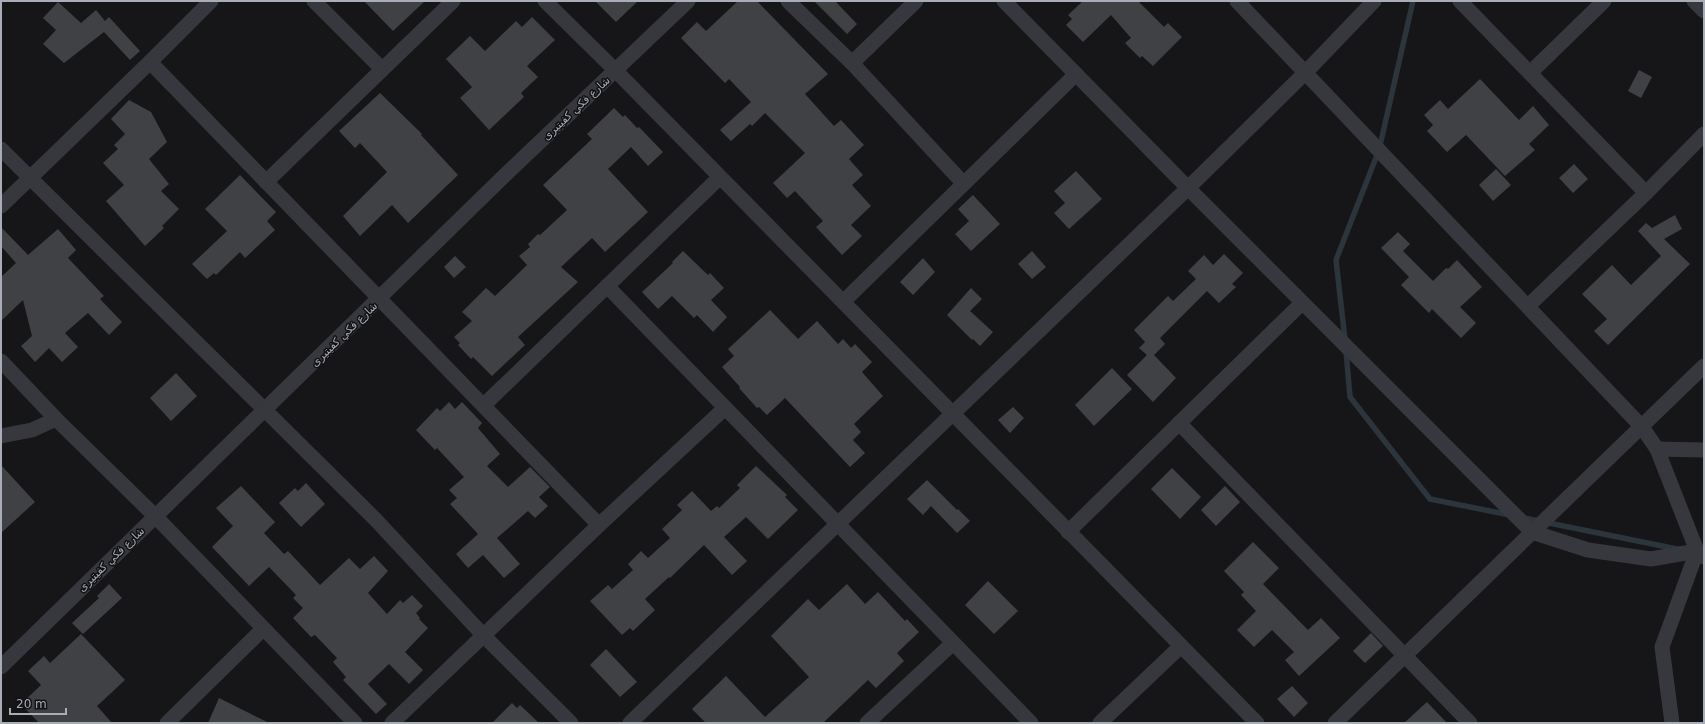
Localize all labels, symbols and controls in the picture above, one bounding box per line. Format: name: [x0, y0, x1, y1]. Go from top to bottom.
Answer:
street label: شارع فكي كفيتيرى: [540, 74, 613, 143]
street label: شارع فكي كفيتيرى: [308, 299, 380, 369]
street label: شارع فكي كفيتيرى: [75, 524, 147, 594]
scale bar: [10, 690, 66, 716]
text: 20 m: [16, 697, 47, 711]

